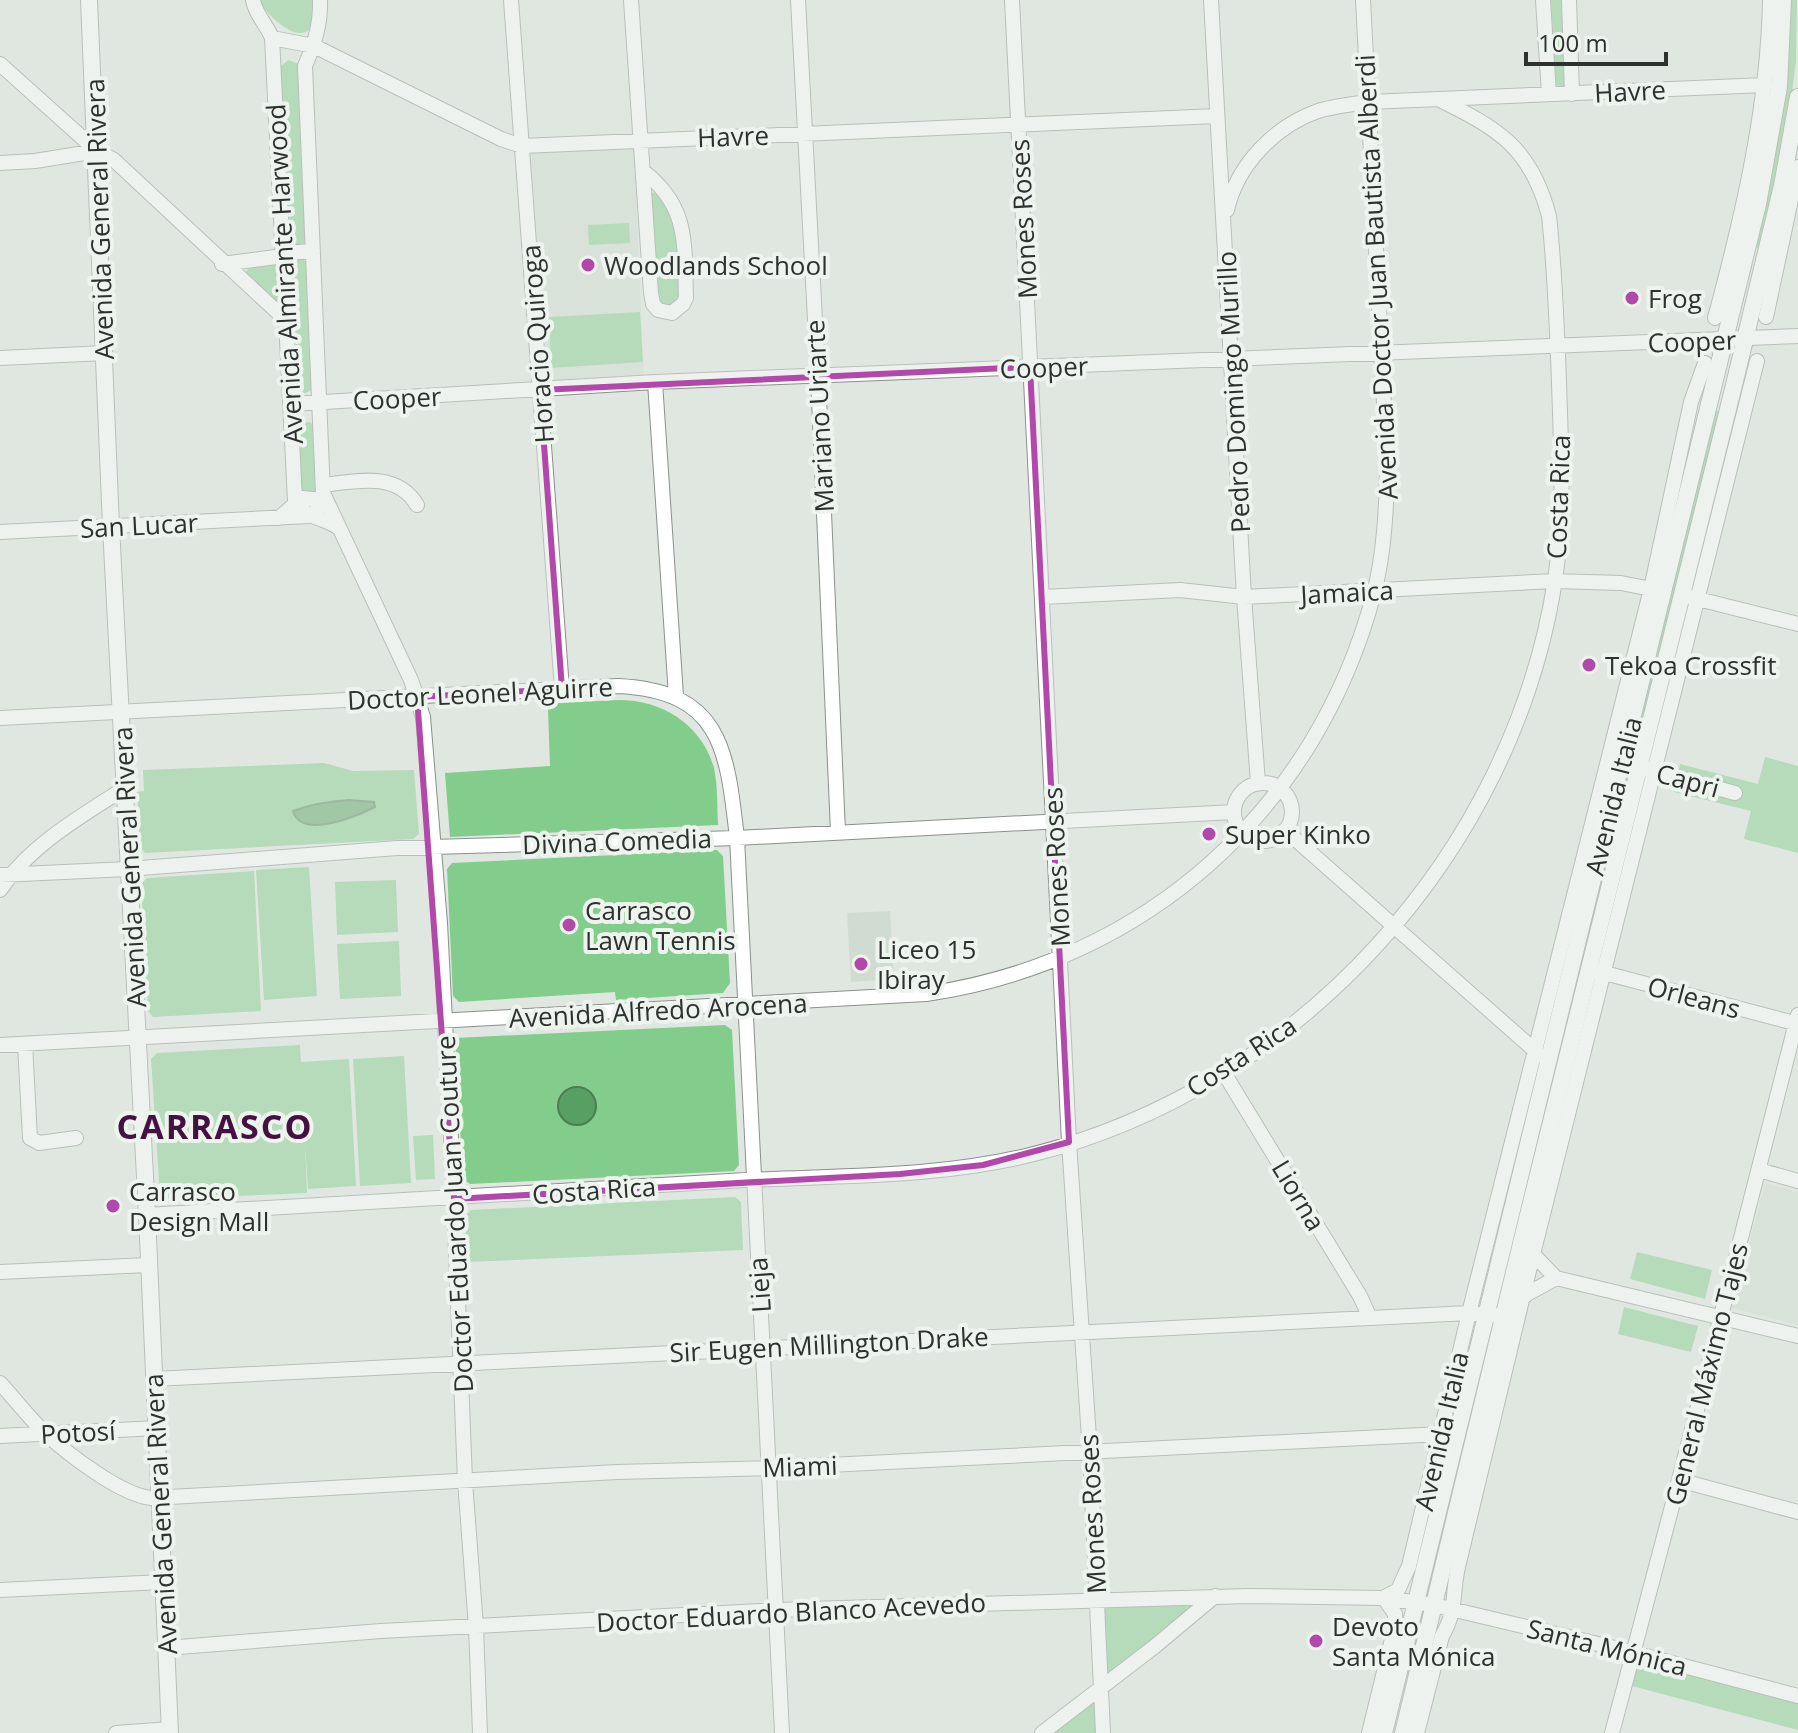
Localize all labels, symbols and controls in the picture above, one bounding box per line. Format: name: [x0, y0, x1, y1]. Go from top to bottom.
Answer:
scale bar: [1526, 16, 1666, 66]
text: 100 m: [1538, 26, 1608, 59]
street label: Avenida Doctor Juan Bautista Alberdi: [1346, 54, 1406, 500]
street label: Havre: [1593, 71, 1667, 111]
street label: Avenida General Rivera: [76, 78, 122, 360]
street label: Avenida Almirante Harwood: [257, 103, 311, 445]
street label: Havre: [696, 117, 770, 155]
street label: Mones Roses: [1001, 138, 1045, 300]
street label: Horacio Quiroga: [512, 244, 562, 444]
place label: Woodlands School: [604, 247, 828, 283]
street label: Pedro Domingo Murillo: [1208, 250, 1258, 534]
marker: Woodlands School: [579, 256, 597, 274]
place label: Frog: [1648, 280, 1702, 316]
marker: Frog: [1623, 289, 1641, 307]
street label: Mariano Uriarte: [796, 319, 842, 513]
street label: Cooper: [1647, 321, 1737, 361]
street label: Cooper: [999, 347, 1089, 387]
street label: Cooper: [352, 378, 443, 418]
street label: Costa Rica: [1538, 434, 1578, 560]
street label: San Lucar: [79, 504, 199, 546]
street label: Jamaica: [1296, 572, 1395, 613]
place label: Tekoa Crossfit: [1605, 647, 1776, 683]
marker: Tekoa Crossfit: [1580, 656, 1598, 674]
street label: Doctor Leonel Aguirre: [346, 668, 614, 718]
street label: Avenida Italia: [1576, 713, 1650, 879]
street label: Avenida General Rivera: [104, 726, 154, 1008]
street label: Capri: [1652, 754, 1724, 806]
street label: Mones Roses: [1034, 786, 1078, 948]
place label: Super Kinko: [1225, 816, 1371, 852]
street label: Divina Comedia: [522, 820, 712, 862]
marker: Super Kinko: [1200, 825, 1218, 843]
place label: Carrasco Lawn Tennis: [585, 892, 736, 958]
marker: Carrasco Lawn Tennis: [560, 916, 578, 934]
place label: Liceo 15 Ibiray: [877, 931, 976, 997]
marker: Liceo 15 Ibiray: [852, 955, 870, 973]
street label: Orleans: [1644, 967, 1744, 1027]
street label: Avenida Alfredo Arocena: [508, 984, 808, 1036]
street label: Costa Rica: [1179, 1007, 1303, 1105]
street label: Doctor Eduardo Juan Couture: [427, 1035, 481, 1393]
district label: CARRASCO: [117, 1103, 313, 1149]
street label: Liorna: [1264, 1153, 1334, 1237]
street label: Costa Rica: [531, 1168, 657, 1212]
place label: Carrasco Design Mall: [129, 1173, 269, 1239]
marker: Carrasco Design Mall: [104, 1197, 122, 1215]
street label: General Máximo Tajes: [1656, 1239, 1756, 1509]
street label: Lieja: [739, 1256, 779, 1314]
street label: Sir Eugen Millington Drake: [669, 1318, 989, 1370]
street label: Avenida Italia: [1405, 1348, 1477, 1514]
street label: Avenida General Rivera: [135, 1373, 185, 1655]
street label: Potosí: [40, 1412, 117, 1452]
street label: Mones Roses: [1070, 1433, 1114, 1595]
street label: Miami: [762, 1447, 838, 1485]
street label: Doctor Eduardo Blanco Acevedo: [595, 1584, 987, 1640]
place label: Devoto Santa Mónica: [1332, 1608, 1496, 1674]
street label: Santa Mónica: [1523, 1610, 1691, 1684]
marker: Devoto Santa Mónica: [1307, 1632, 1325, 1650]

